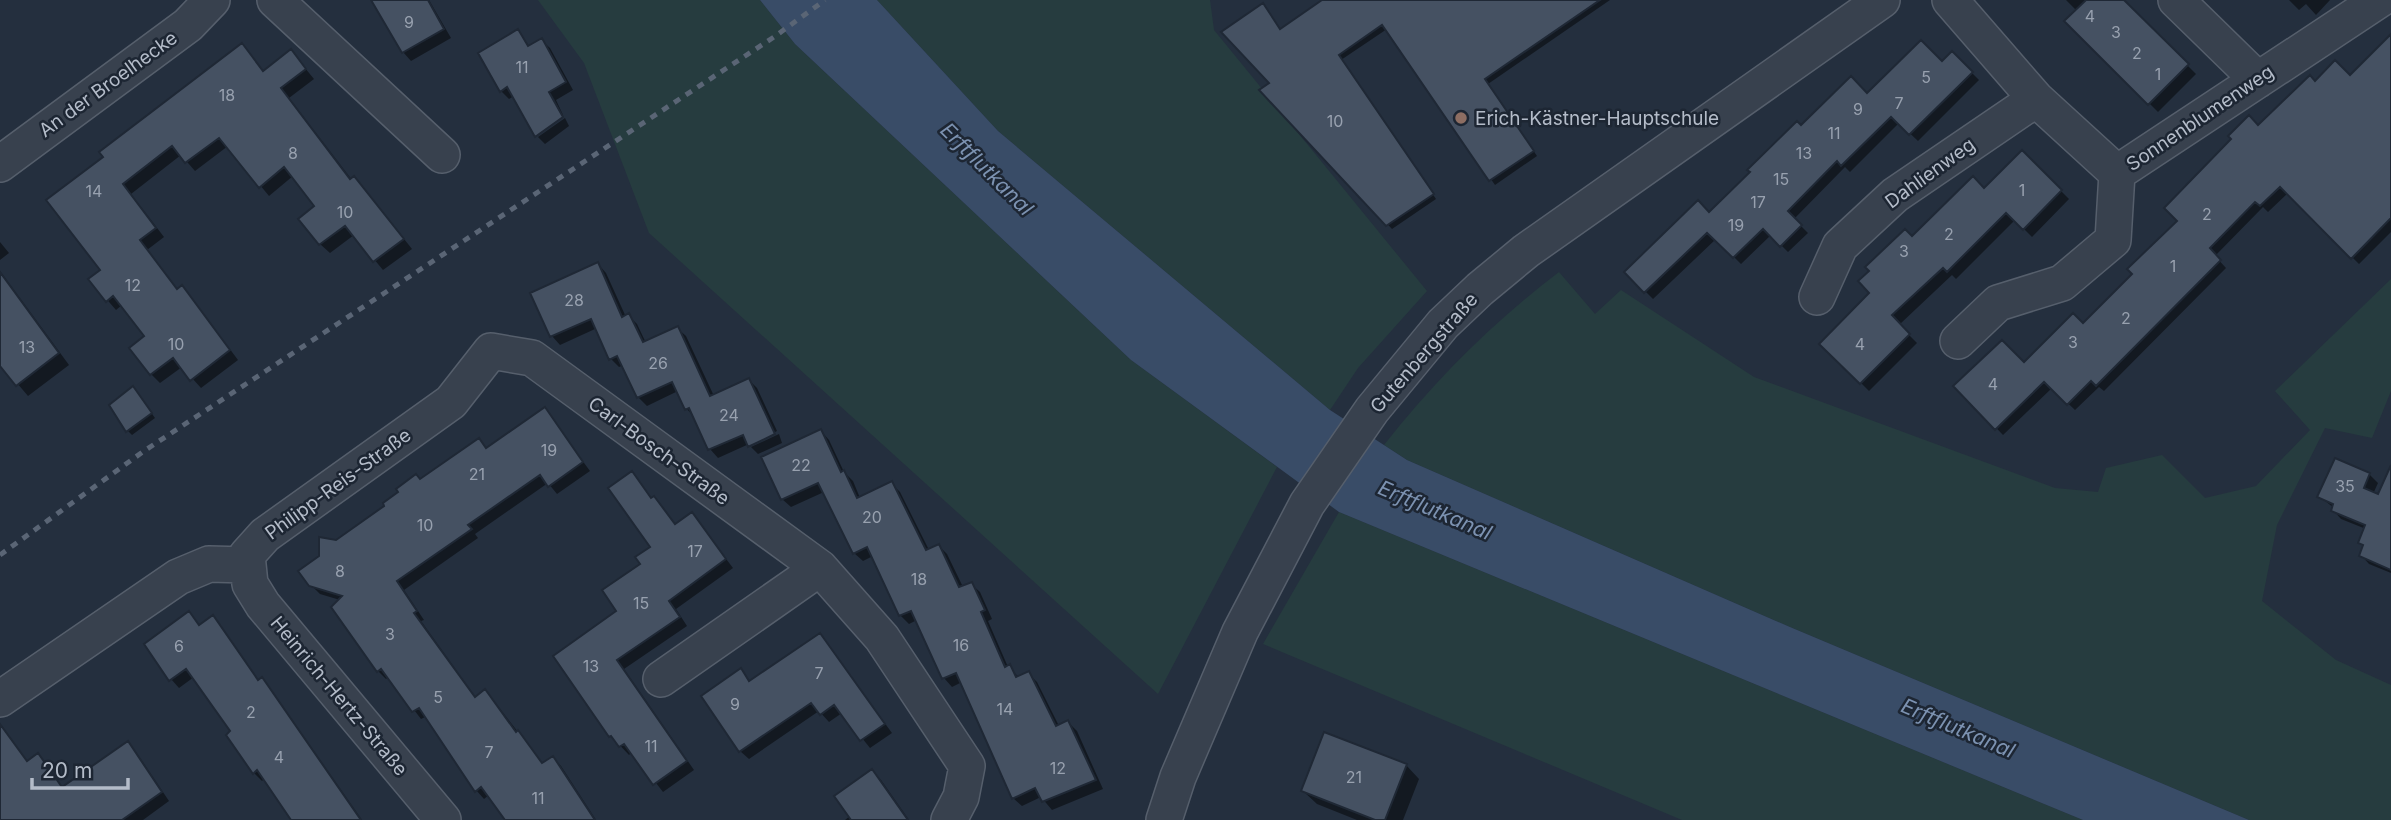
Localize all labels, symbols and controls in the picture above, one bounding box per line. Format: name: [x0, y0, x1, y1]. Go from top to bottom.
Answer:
house number: 4: [2085, 6, 2095, 26]
house number: 9: [404, 12, 414, 32]
house number: 3: [2111, 22, 2121, 42]
street label: An der Broelhecke: [34, 26, 182, 142]
house number: 2: [2132, 43, 2142, 63]
house number: 11: [515, 57, 529, 77]
street label: Sonnenblumenweg: [2122, 60, 2278, 176]
house number: 1: [2155, 64, 2161, 84]
house number: 5: [1921, 67, 1931, 87]
house number: 18: [219, 85, 235, 105]
house number: 7: [1894, 93, 1904, 113]
house number: 9: [1853, 99, 1863, 119]
place label: Erich-Kästner-Hauptschule: [1475, 107, 1719, 130]
marker: Erich-Kästner-Hauptschule: [1453, 110, 1469, 126]
house number: 10: [1327, 111, 1343, 131]
water label: Erftflutkanal: [935, 117, 1039, 221]
house number: 11: [1827, 123, 1841, 143]
street label: Dahlienweg: [1881, 133, 1979, 213]
house number: 8: [288, 143, 298, 163]
house number: 13: [1796, 143, 1812, 163]
house number: 15: [1773, 169, 1789, 189]
house number: 1: [2019, 180, 2025, 200]
house number: 14: [86, 181, 102, 201]
house number: 17: [1750, 192, 1766, 212]
house number: 10: [337, 202, 353, 222]
house number: 2: [2202, 204, 2212, 224]
house number: 19: [1728, 215, 1744, 235]
house number: 2: [1944, 224, 1954, 244]
house number: 3: [1899, 241, 1909, 261]
house number: 1: [2170, 256, 2176, 276]
house number: 12: [125, 275, 141, 295]
street label: Gutenbergstraße: [1366, 288, 1482, 418]
house number: 28: [564, 290, 584, 310]
house number: 2: [2121, 308, 2131, 328]
house number: 3: [2068, 332, 2078, 352]
house number: 10: [168, 334, 184, 354]
house number: 4: [1855, 334, 1865, 354]
house number: 13: [19, 337, 35, 357]
house number: 26: [648, 353, 668, 373]
house number: 4: [1988, 374, 1998, 394]
street label: Carl-Bosch-Straße: [584, 392, 734, 510]
house number: 24: [719, 405, 739, 425]
street label: Philipp-Reis-Straße: [261, 423, 415, 545]
house number: 19: [541, 440, 557, 460]
house number: 22: [791, 455, 811, 475]
house number: 21: [469, 464, 485, 484]
water label: Erftflutkanal: [1374, 475, 1496, 545]
house number: 35: [2335, 476, 2355, 496]
house number: 20: [862, 507, 882, 527]
house number: 10: [417, 515, 433, 535]
house number: 17: [687, 541, 703, 561]
house number: 8: [335, 561, 345, 581]
house number: 18: [911, 569, 927, 589]
house number: 15: [633, 593, 649, 613]
street label: Heinrich-Hertz-Straße: [266, 612, 412, 780]
house number: 3: [385, 624, 395, 644]
house number: 16: [953, 635, 969, 655]
house number: 6: [174, 636, 184, 656]
house number: 13: [583, 656, 599, 676]
house number: 7: [814, 663, 824, 683]
house number: 5: [433, 687, 443, 707]
water label: Erftflutkanal: [1897, 693, 2019, 763]
house number: 9: [730, 694, 740, 714]
house number: 14: [997, 699, 1013, 719]
house number: 2: [246, 702, 256, 722]
house number: 11: [644, 736, 658, 756]
house number: 7: [484, 742, 494, 762]
scale bar: [32, 746, 128, 790]
house number: 4: [274, 747, 284, 767]
text: 20 m: [42, 758, 92, 783]
house number: 12: [1050, 758, 1066, 778]
house number: 21: [1346, 767, 1362, 787]
house number: 11: [531, 788, 545, 808]

